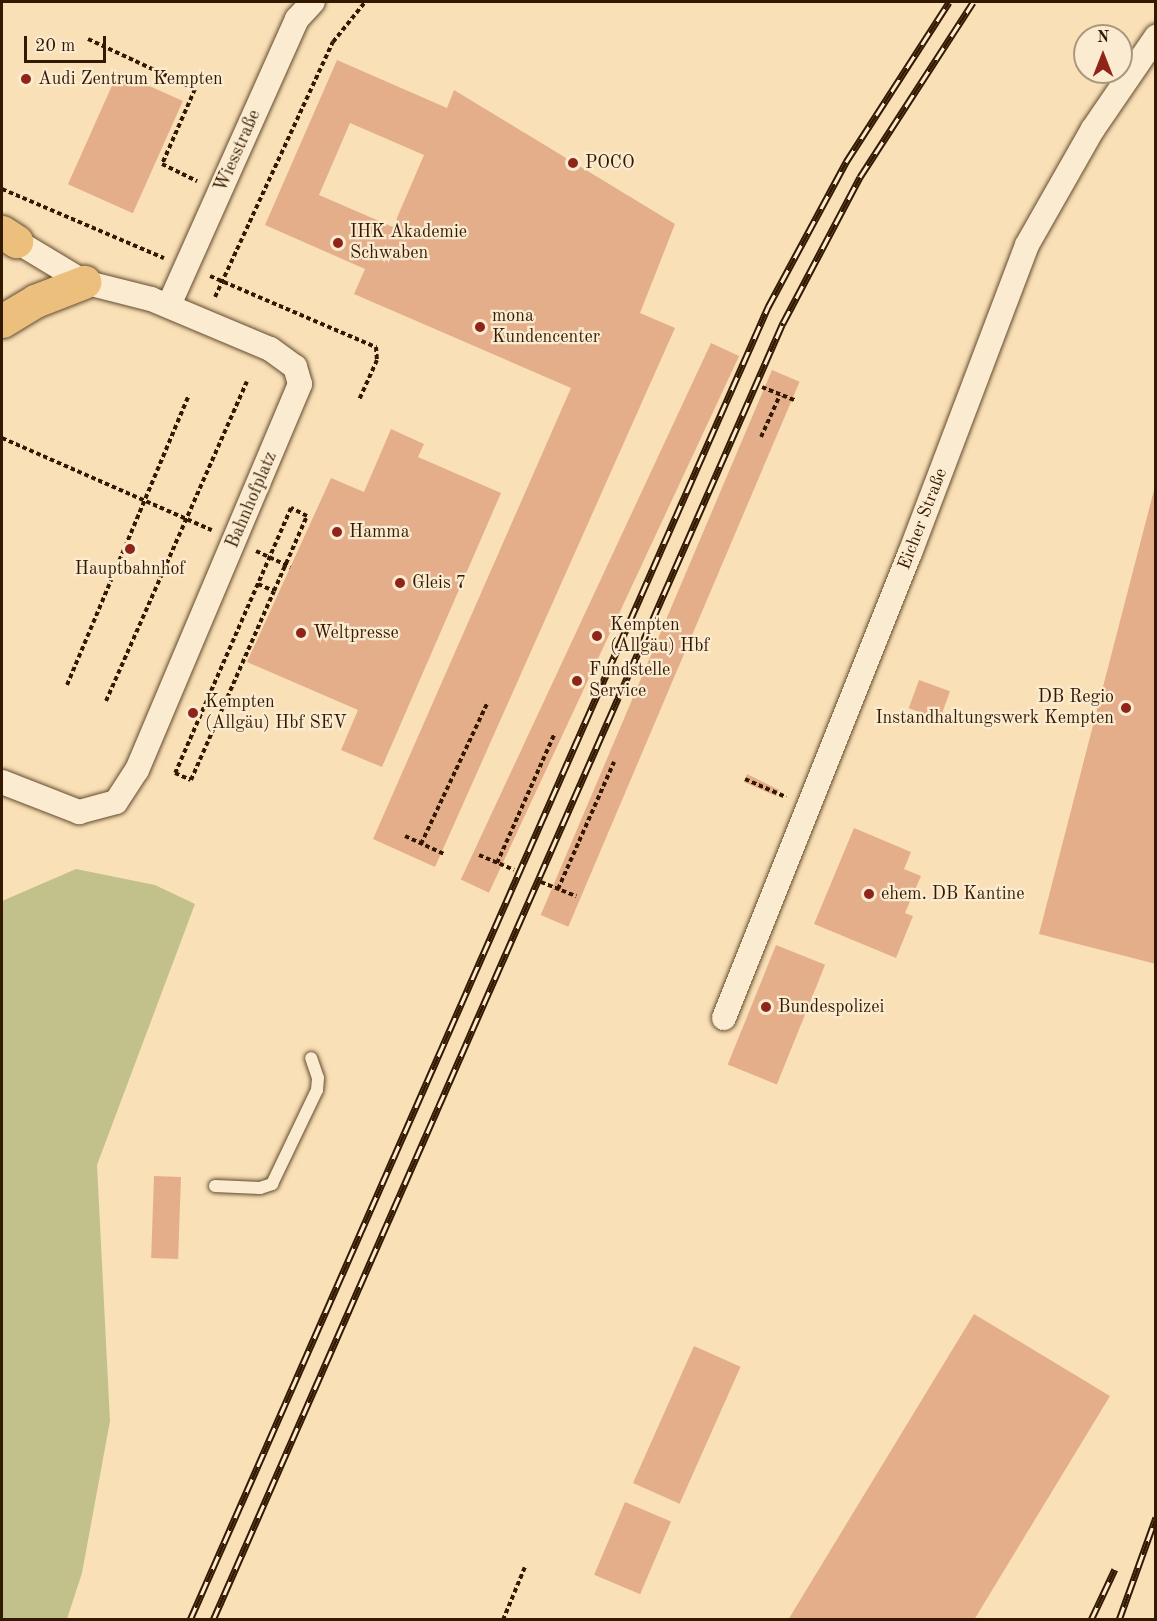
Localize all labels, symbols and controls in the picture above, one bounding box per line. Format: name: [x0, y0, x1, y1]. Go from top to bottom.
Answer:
scale bar: [27, 24, 110, 62]
north arrow: [1073, 24, 1133, 84]
text: N: [1097, 30, 1109, 46]
text: 20 m: [35, 37, 75, 55]
place label: Audi Zentrum Kempten: [38, 68, 223, 90]
marker: Audi Zentrum Kempten: [19, 72, 33, 86]
street label: Wiesstraße: [210, 107, 266, 195]
place label: POCO: [585, 152, 634, 174]
marker: POCO: [566, 156, 580, 170]
place label: IHK Akademie Schwaben: [350, 222, 467, 264]
marker: IHK Akademie Schwaben: [331, 236, 345, 250]
place label: mona Kundencenter: [492, 306, 600, 348]
marker: mona Kundencenter: [473, 320, 487, 334]
street label: Bahnhofplatz: [222, 448, 282, 552]
street label: Eicher Straße: [894, 465, 952, 573]
place label: Hamma: [349, 521, 410, 543]
marker: Hamma: [330, 525, 344, 539]
marker: Hauptbahnhof: [123, 542, 137, 556]
place label: Hauptbahnhof: [75, 558, 185, 580]
place label: Gleis 7: [412, 572, 466, 594]
marker: Gleis 7: [393, 576, 407, 590]
place label: Kempten (Allgäu) Hbf: [610, 615, 709, 658]
place label: Weltpresse: [313, 622, 399, 644]
marker: Weltpresse: [294, 626, 308, 640]
marker: Kempten (Allgäu) Hbf: [588, 627, 606, 645]
place label: Fundstelle Service: [589, 660, 670, 702]
marker: Fundstelle Service: [570, 674, 584, 688]
place label: DB Regio Instandhaltungswerk Kempten: [875, 687, 1114, 730]
place label: Kempten (Allgäu) Hbf SEV: [205, 692, 347, 734]
marker: DB Regio Instandhaltungswerk Kempten: [1119, 701, 1133, 715]
marker: Kempten (Allgäu) Hbf SEV: [186, 706, 200, 720]
place label: ehem. DB Kantine: [881, 883, 1025, 905]
marker: ehem. DB Kantine: [862, 887, 876, 901]
place label: Bundespolizei: [778, 996, 884, 1018]
marker: Bundespolizei: [759, 1000, 773, 1014]

